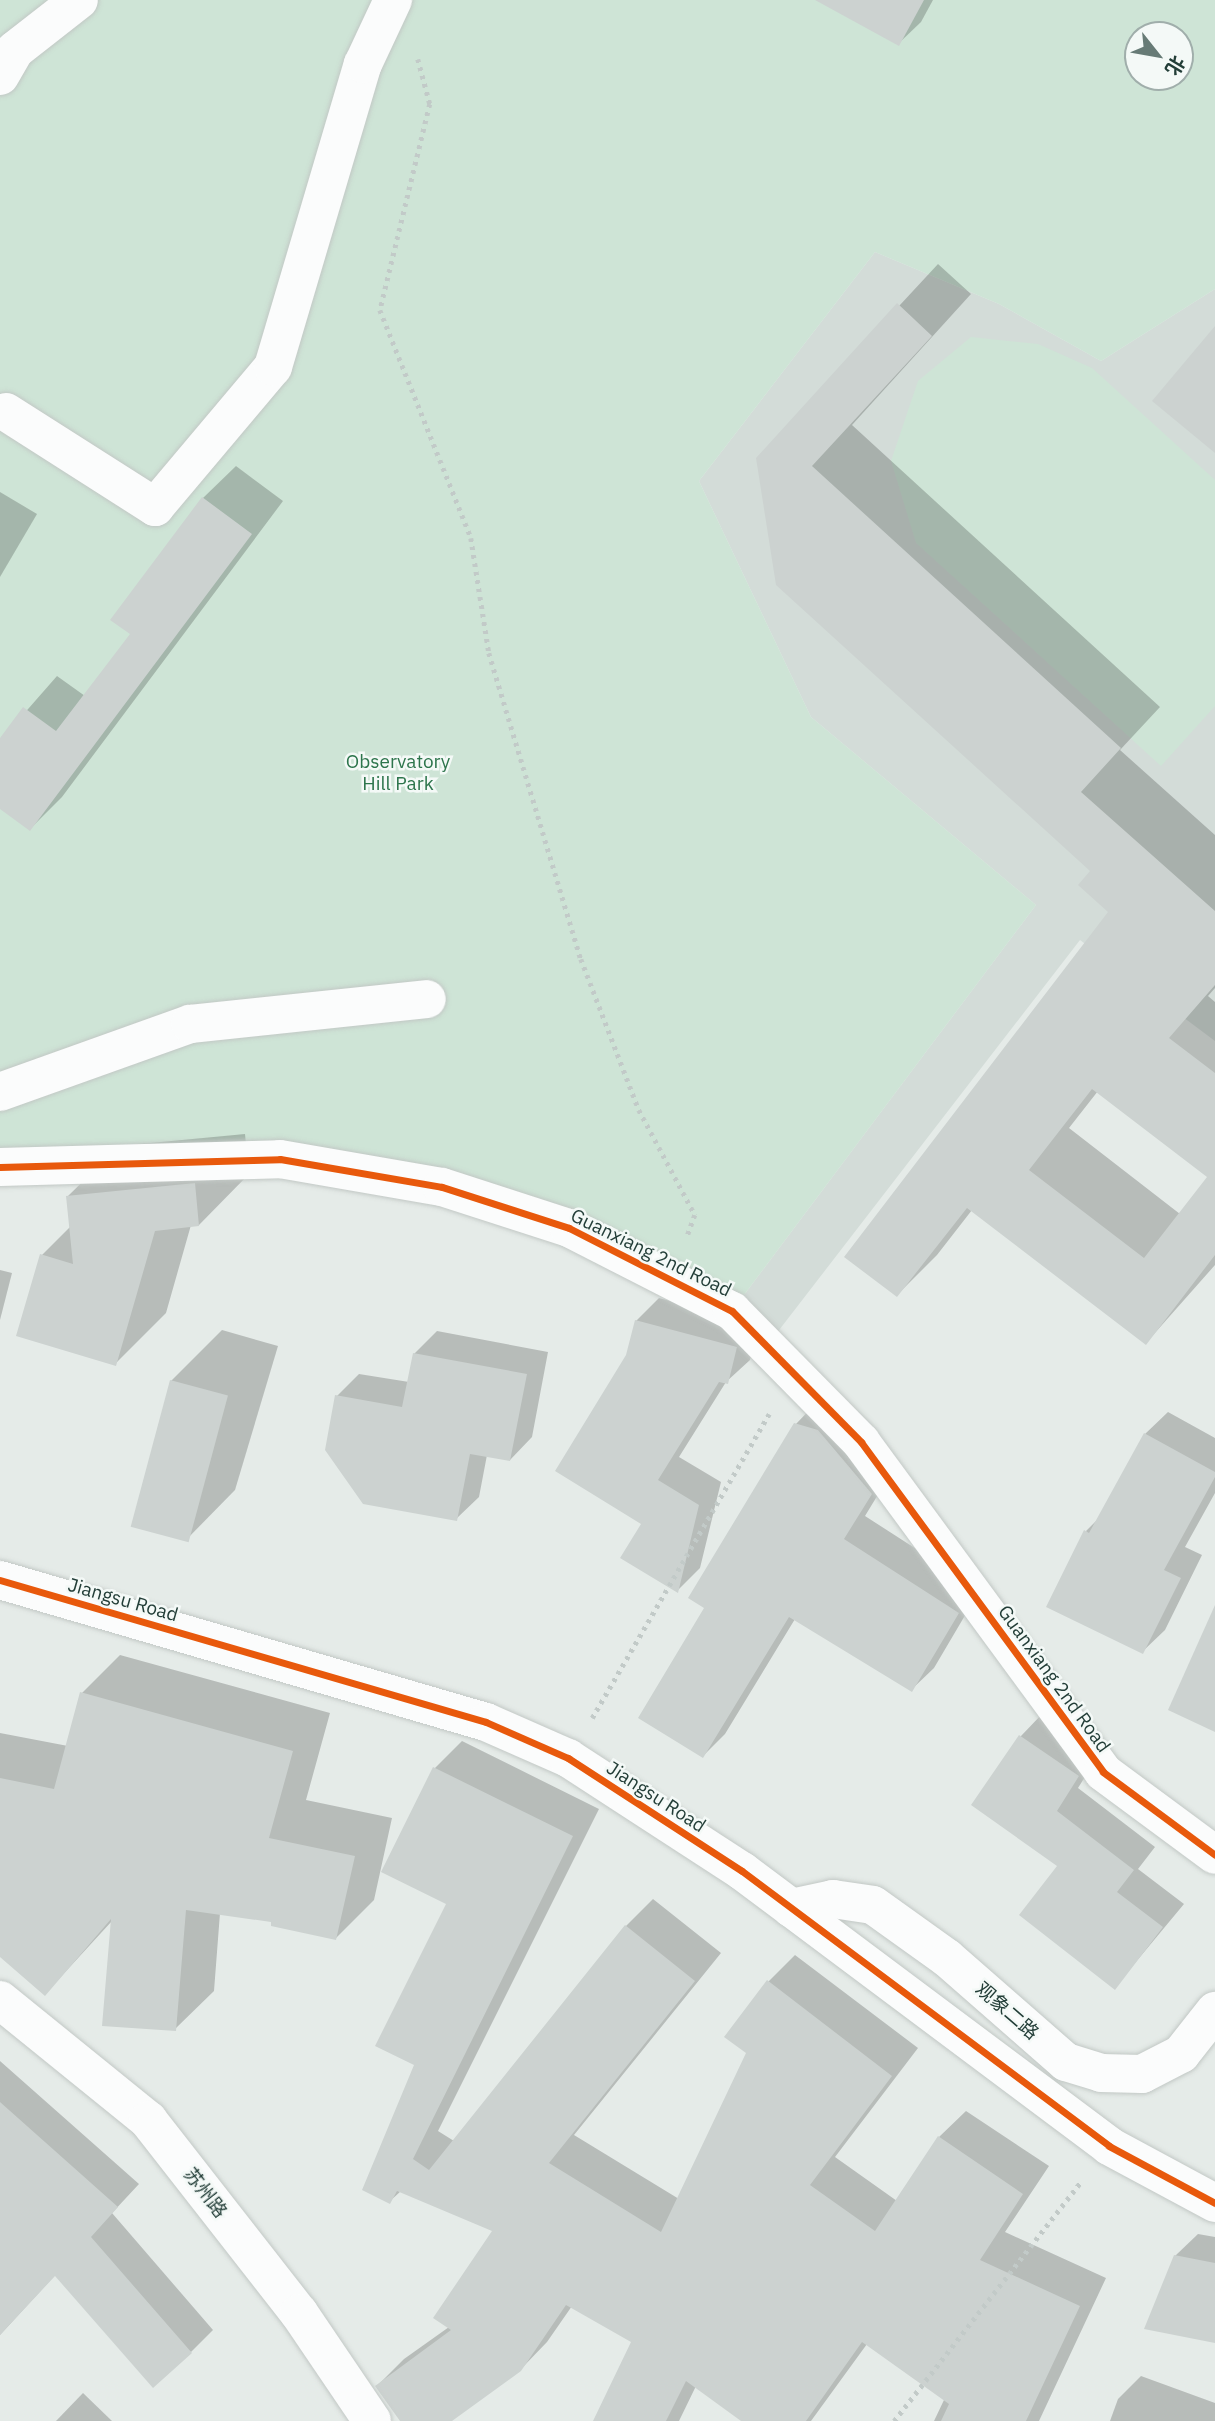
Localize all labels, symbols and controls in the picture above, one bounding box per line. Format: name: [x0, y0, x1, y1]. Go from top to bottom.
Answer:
north arrow: [1124, 21, 1194, 91]
text: 北: [1160, 51, 1190, 80]
park label: Observatory Hill Park: [346, 751, 450, 795]
street label: Guanxiang 2nd Road: [567, 1204, 735, 1302]
street label: Jiangsu Road: [65, 1573, 181, 1627]
street label: Guanxiang 2nd Road: [993, 1601, 1115, 1757]
street label: Jiangsu Road: [602, 1756, 710, 1838]
street label: 观象二路: [971, 1977, 1043, 2045]
street label: 苏州路: [178, 2164, 232, 2222]

